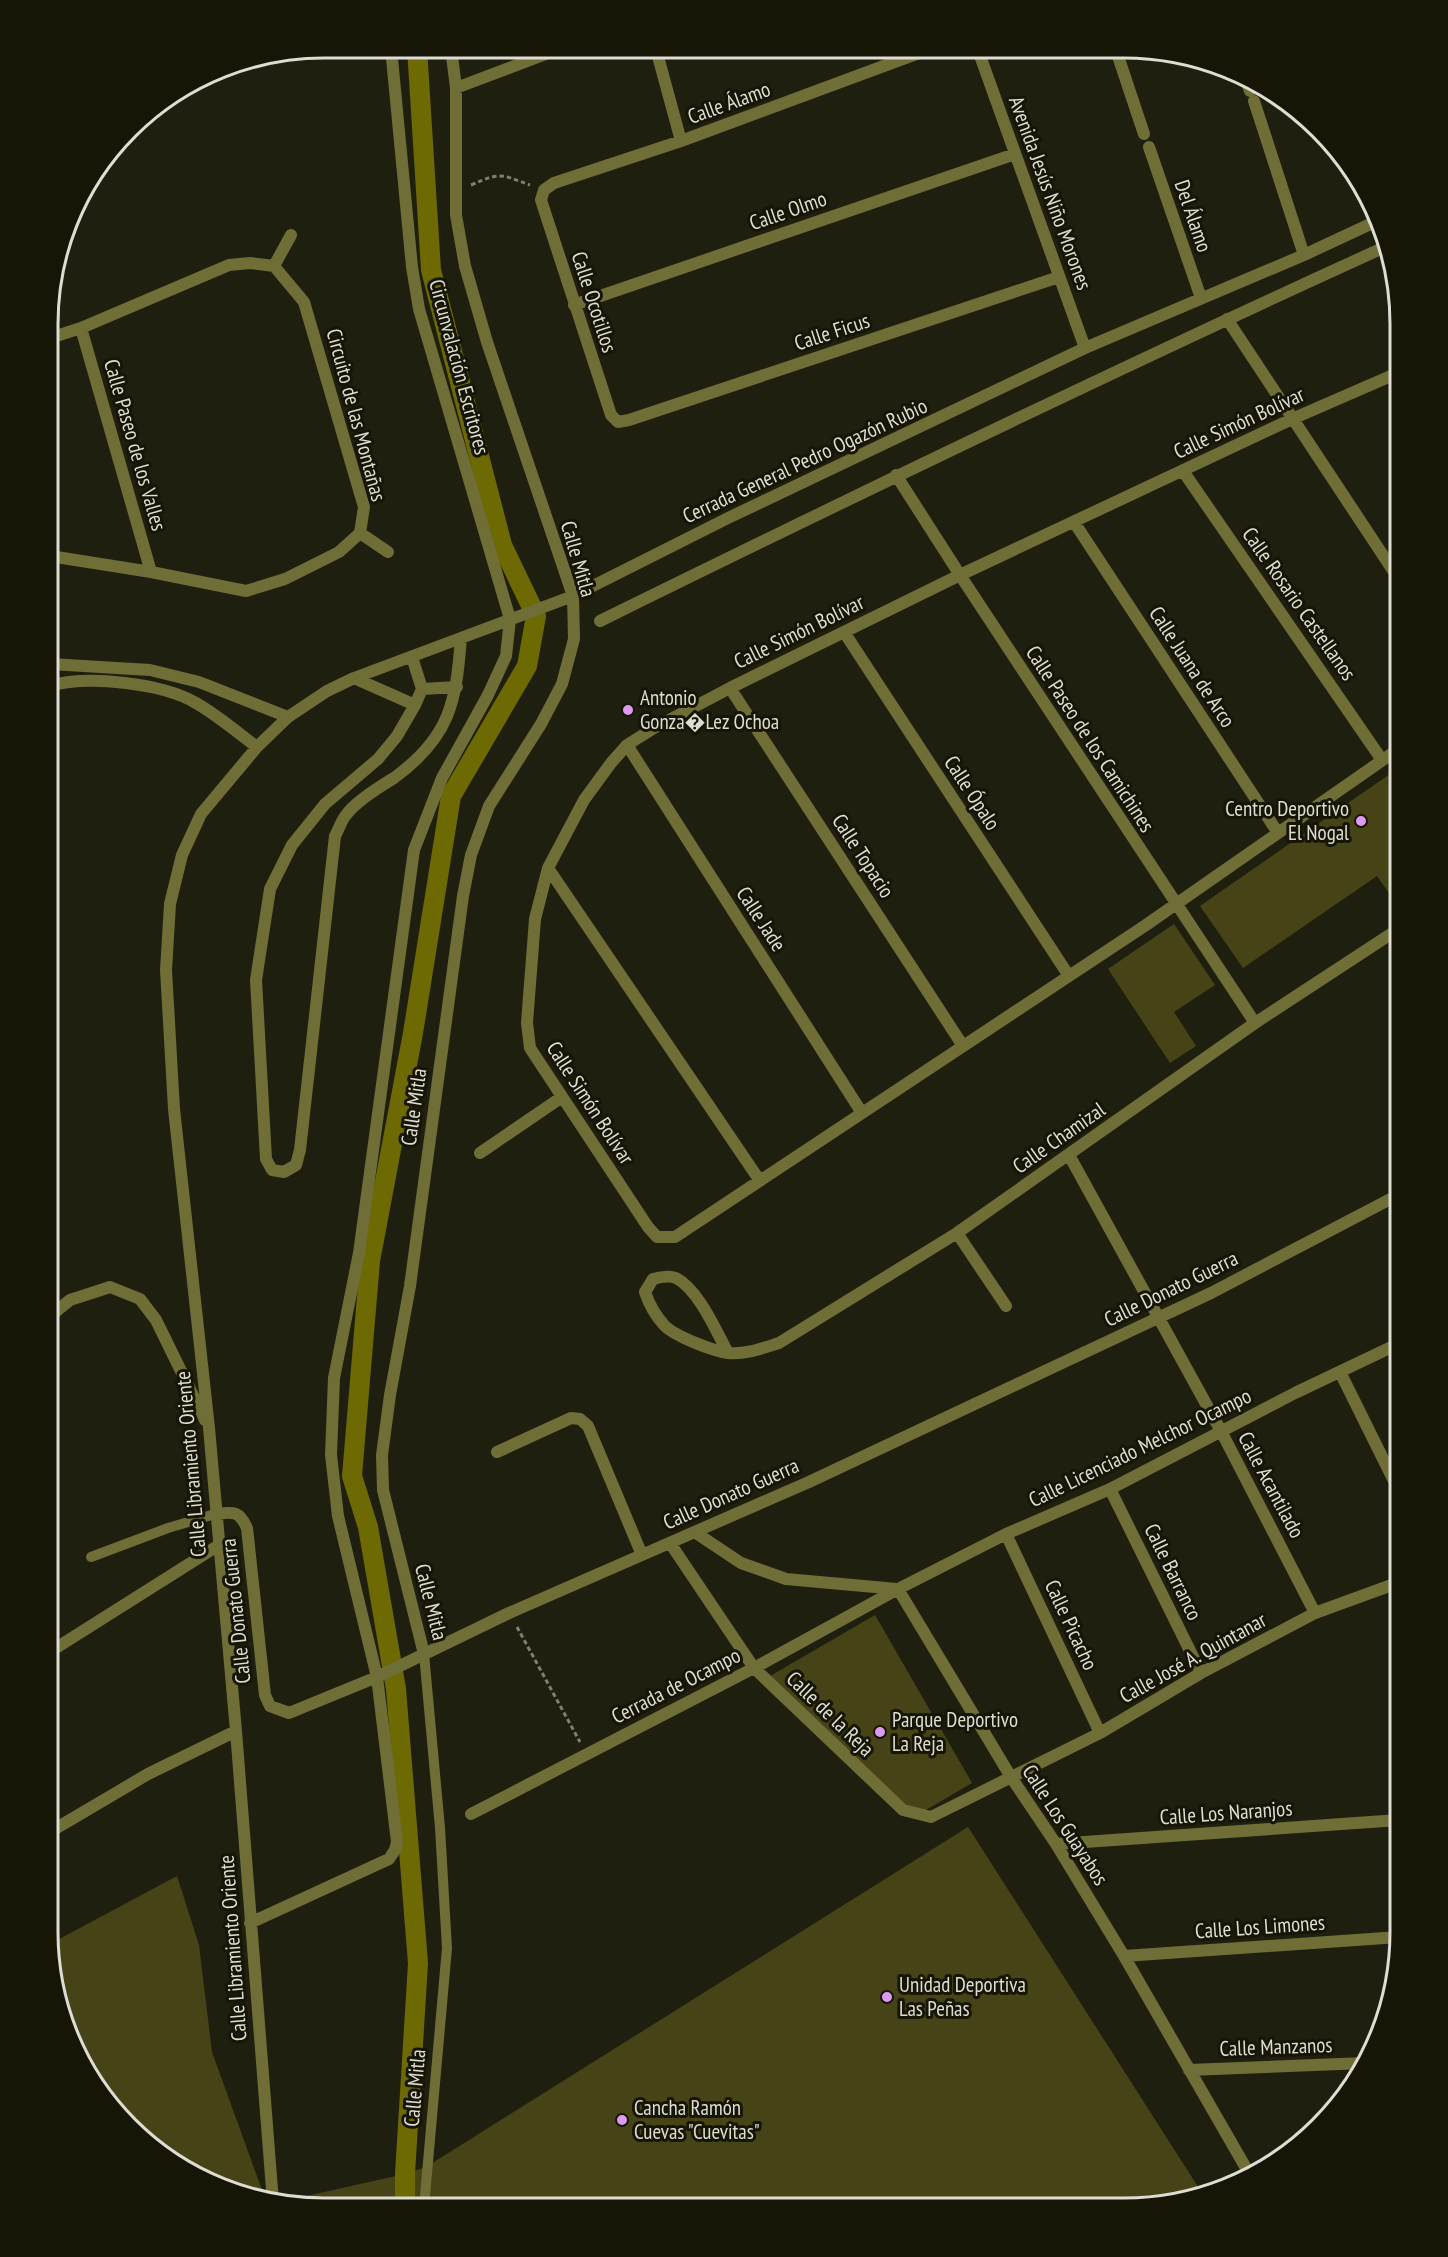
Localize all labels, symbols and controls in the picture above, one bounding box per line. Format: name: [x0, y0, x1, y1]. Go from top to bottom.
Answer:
street label: Calle Álamo: [684, 75, 774, 130]
street label: Avenida Jesús Niño Morones: [1003, 92, 1098, 293]
street label: Del Álamo: [1169, 176, 1218, 255]
street label: Calle Olmo: [746, 185, 830, 236]
street label: Calle Ocotillos: [565, 248, 623, 356]
street label: Circunvalación Escritores: [423, 276, 496, 458]
street label: Calle Ficus: [791, 307, 873, 356]
street label: Circuito de las Montañas: [320, 325, 393, 504]
street label: Calle Paseo de los Valles: [98, 356, 173, 534]
street label: Calle Simón Bolívar: [1169, 380, 1309, 465]
street label: Cerrada General Pedro Ogazón Rubio: [678, 392, 931, 529]
street label: Calle Mitla: [555, 518, 602, 600]
street label: Calle Rosario Castellanos: [1236, 522, 1362, 686]
street label: Calle Simón Bolívar: [729, 588, 868, 675]
street label: Calle Juana de Arco: [1143, 601, 1242, 732]
street label: Calle Paseo de los Camichines: [1020, 640, 1161, 837]
place label: Antonio Gonza�Lez Ochoa: [640, 684, 779, 735]
marker: Antonio Gonza�Lez Ochoa: [621, 703, 635, 717]
street label: Calle Ópalo: [938, 750, 1007, 835]
place label: Centro Deportivo El Nogal: [1225, 795, 1349, 846]
street label: Calle Topacio: [826, 809, 901, 903]
marker: Centro Deportivo El Nogal: [1354, 814, 1368, 828]
street label: Calle Jade: [731, 881, 792, 956]
street label: Calle Simón Bolívar: [541, 1036, 640, 1170]
street label: Calle Mitla: [395, 1067, 432, 1147]
street label: Calle Chamizal: [1007, 1096, 1110, 1179]
street label: Calle Donato Guerra: [1099, 1245, 1242, 1333]
street label: Calle Libramiento Oriente: [169, 1370, 212, 1558]
street label: Calle Licenciado Melchor Ocampo: [1024, 1382, 1255, 1513]
street label: Calle Acantilado: [1232, 1427, 1311, 1543]
street label: Calle Donato Guerra: [659, 1452, 803, 1535]
street label: Calle Barranco: [1138, 1519, 1208, 1625]
street label: Calle Donato Guerra: [214, 1537, 257, 1685]
street label: Calle Mitla: [409, 1561, 454, 1643]
street label: Calle Picacho: [1039, 1575, 1104, 1674]
street label: Calle José A. Quintanar: [1115, 1606, 1271, 1709]
street label: Cerrada de Ocampo: [607, 1642, 745, 1730]
street label: Calle de la Reja: [781, 1665, 880, 1762]
place label: Parque Deportivo La Reja: [892, 1706, 1018, 1757]
marker: Parque Deportivo La Reja: [873, 1725, 887, 1739]
street label: Calle Los Guayabos: [1016, 1759, 1114, 1890]
street label: Calle Los Naranjos: [1159, 1794, 1293, 1831]
street label: Calle Libramiento Oriente: [213, 1854, 252, 2042]
street label: Calle Los Limones: [1194, 1908, 1326, 1945]
place label: Unidad Deportiva Las Peñas: [899, 1971, 1026, 2022]
marker: Unidad Deportiva Las Peñas: [880, 1990, 894, 2004]
street label: Calle Manzanos: [1219, 2031, 1333, 2062]
street label: Calle Mitla: [398, 2048, 431, 2128]
place label: Cancha Ramón Cuevas "Cuevitas": [634, 2094, 760, 2145]
marker: Cancha Ramón Cuevas "Cuevitas": [615, 2113, 629, 2127]

